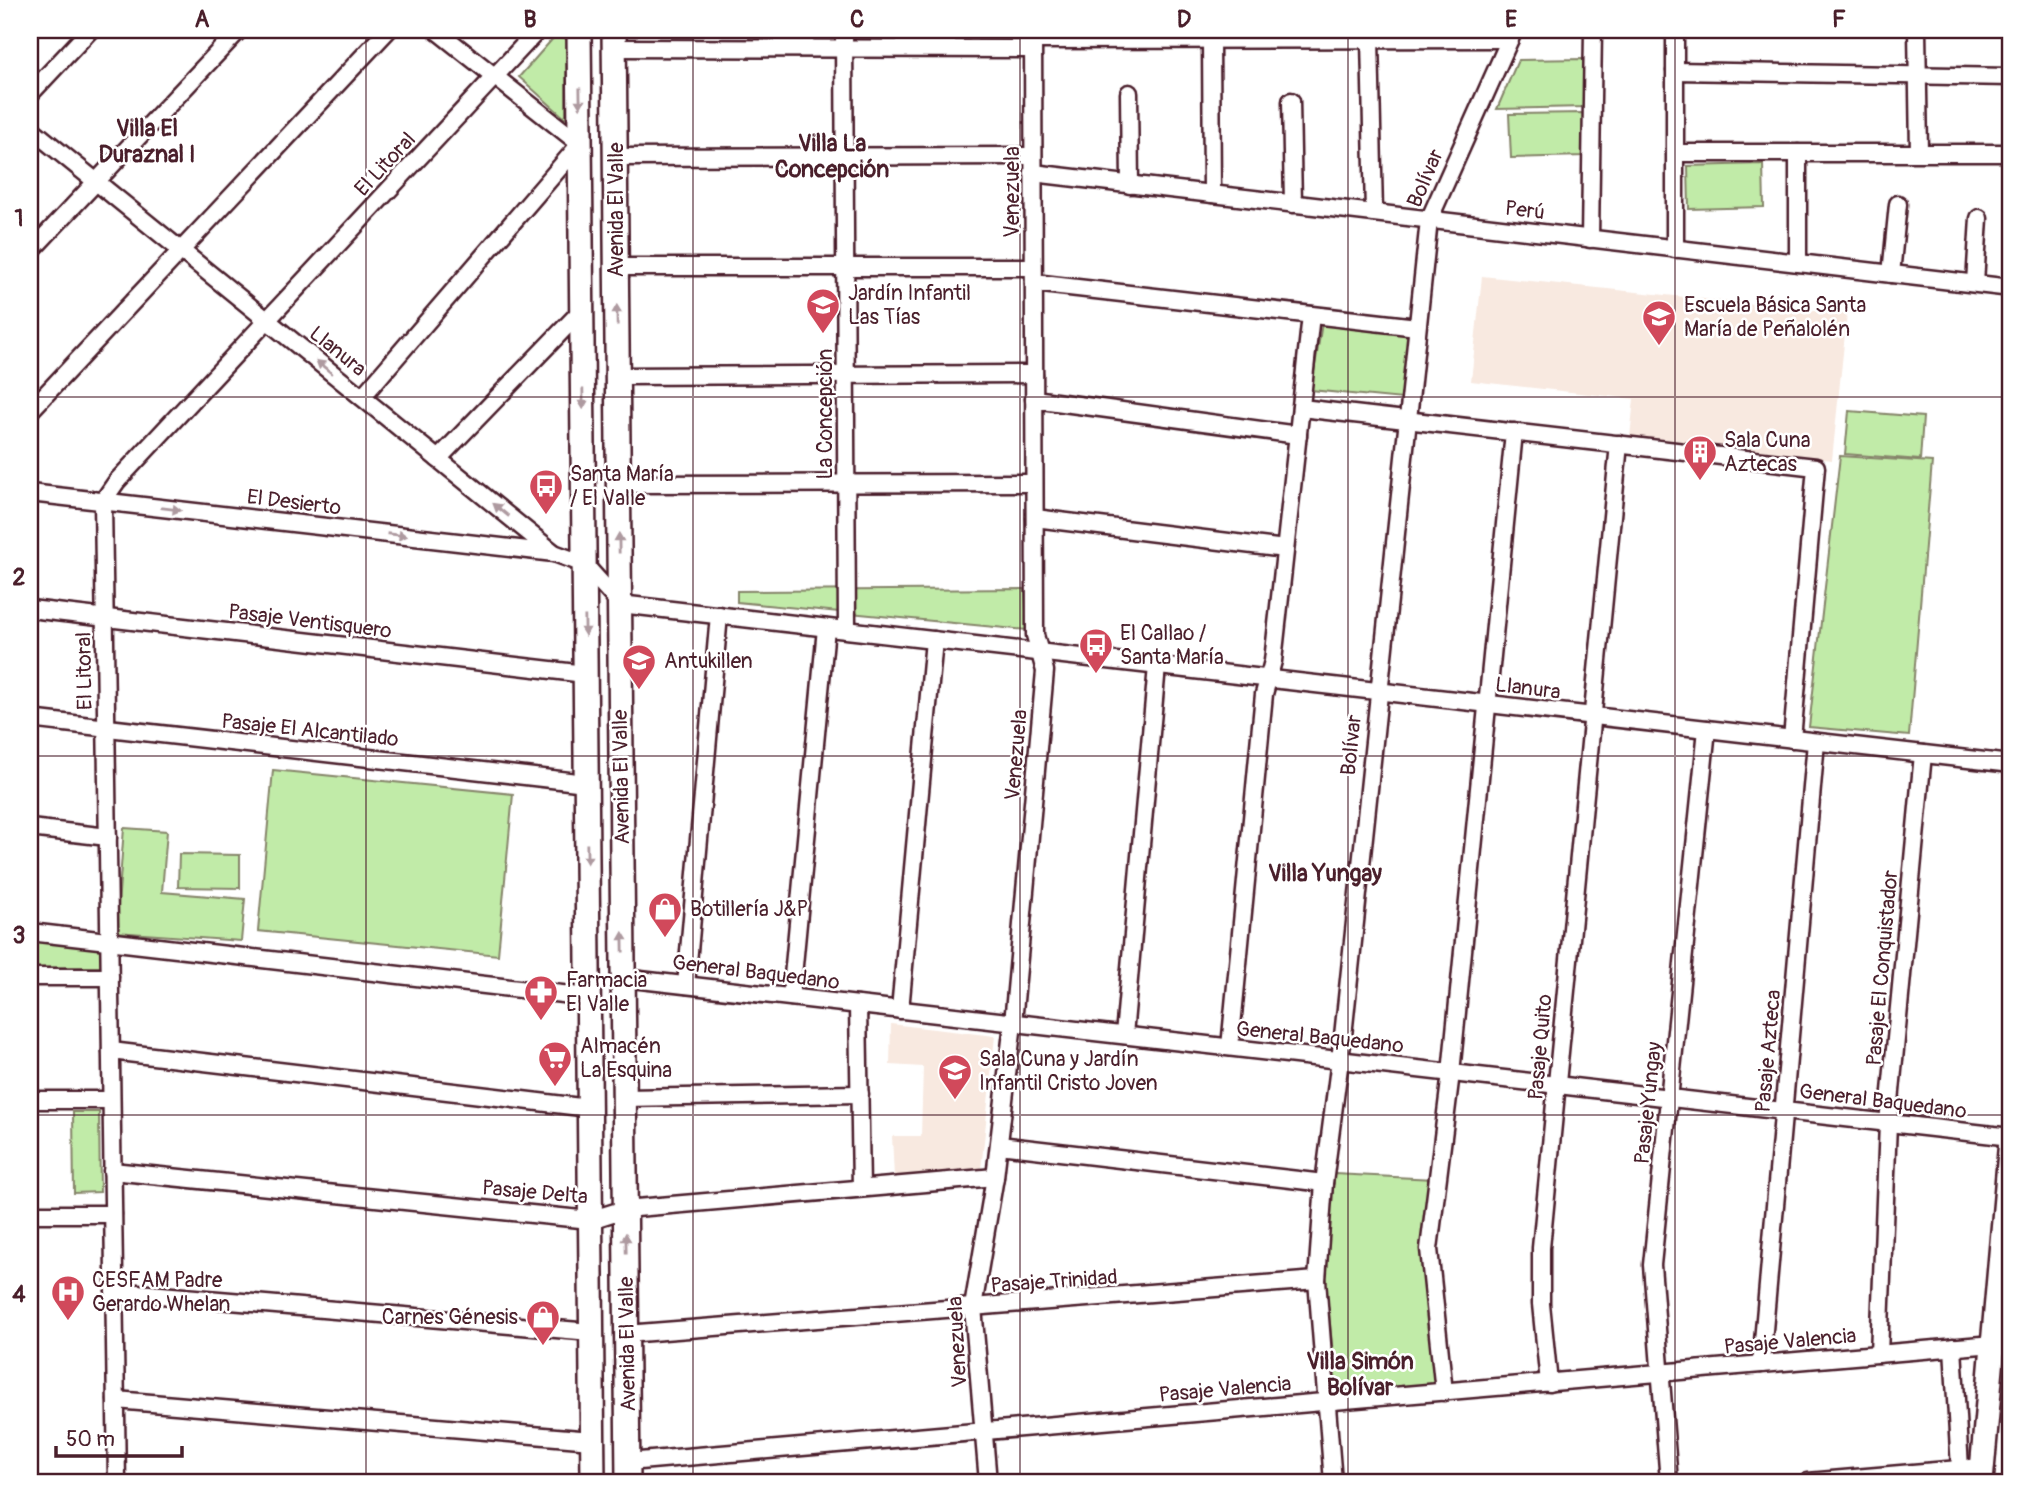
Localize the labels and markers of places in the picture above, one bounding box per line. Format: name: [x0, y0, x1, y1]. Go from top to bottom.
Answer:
place label: Jardín Infantil Las Tías: [848, 280, 971, 331]
school or university icon: Jardín Infantil Las Tías: [804, 286, 842, 335]
place label: Escuela Básica Santa María de Peñalolén: [1684, 292, 1866, 343]
school or university icon: Escuela Básica Santa María de Peñalolén: [1640, 298, 1678, 347]
place label: Sala Cuna Aztecas: [1724, 427, 1811, 478]
building icon: Sala Cuna Aztecas: [1681, 433, 1719, 482]
place label: Santa María / El Valle: [570, 461, 674, 512]
bus stop icon: Santa María / El Valle: [527, 467, 565, 516]
place label: El Callao / Santa María: [1120, 620, 1224, 671]
bus stop icon: El Callao / Santa María: [1077, 626, 1115, 675]
school or university icon: Antukillen: [620, 642, 658, 691]
place label: Antukillen: [664, 648, 753, 675]
shop icon: Botillería J&P: [646, 890, 684, 939]
place label: Botillería J&P: [690, 896, 808, 923]
place label: Farmacia El Valle: [566, 967, 647, 1018]
pharmacy icon: Farmacia El Valle: [522, 973, 560, 1022]
place label: Almacén La Esquina: [580, 1033, 672, 1084]
supermarket icon: Almacén La Esquina: [536, 1039, 574, 1088]
place label: Sala Cuna y Jardín Infantil Cristo Joven: [979, 1046, 1158, 1097]
school or university icon: Sala Cuna y Jardín Infantil Cristo Joven: [936, 1052, 974, 1101]
place label: CESFAM Padre Gerardo Whelan: [92, 1267, 230, 1318]
hospital icon: CESFAM Padre Gerardo Whelan: [49, 1273, 87, 1322]
shop icon: Carnes Génesis: [524, 1298, 562, 1347]
place label: Carnes Génesis: [382, 1304, 519, 1331]

